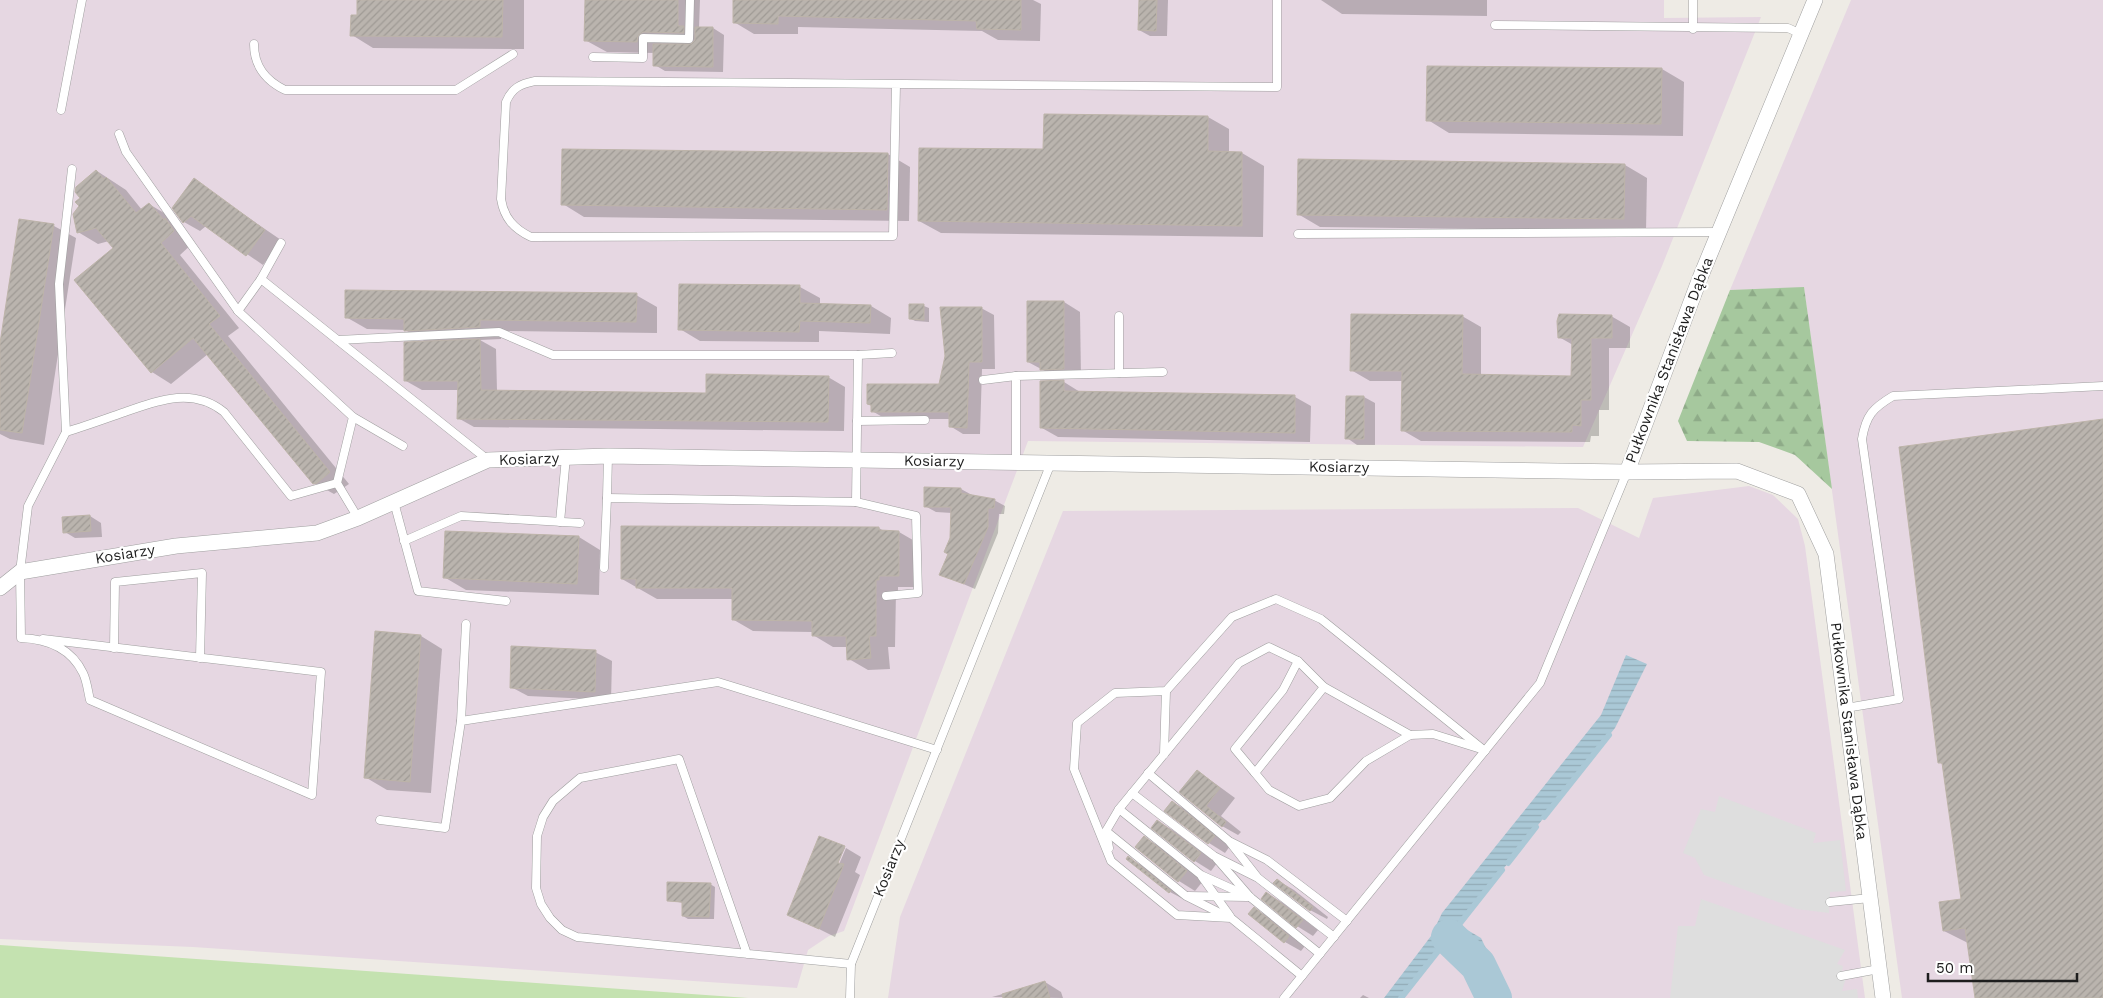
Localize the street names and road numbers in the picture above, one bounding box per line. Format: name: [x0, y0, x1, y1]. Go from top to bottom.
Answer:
street label: Pułkownika Stanisława Dąbka: [1621, 254, 1717, 465]
street label: Kosiarzy: [498, 449, 560, 469]
street label: Kosiarzy: [904, 451, 965, 471]
street label: Kosiarzy: [1309, 457, 1370, 477]
street label: Kosiarzy: [94, 540, 157, 568]
street label: Pułkownika Stanisława Dąbka: [1827, 621, 1871, 841]
street label: Kosiarzy: [869, 836, 909, 899]

